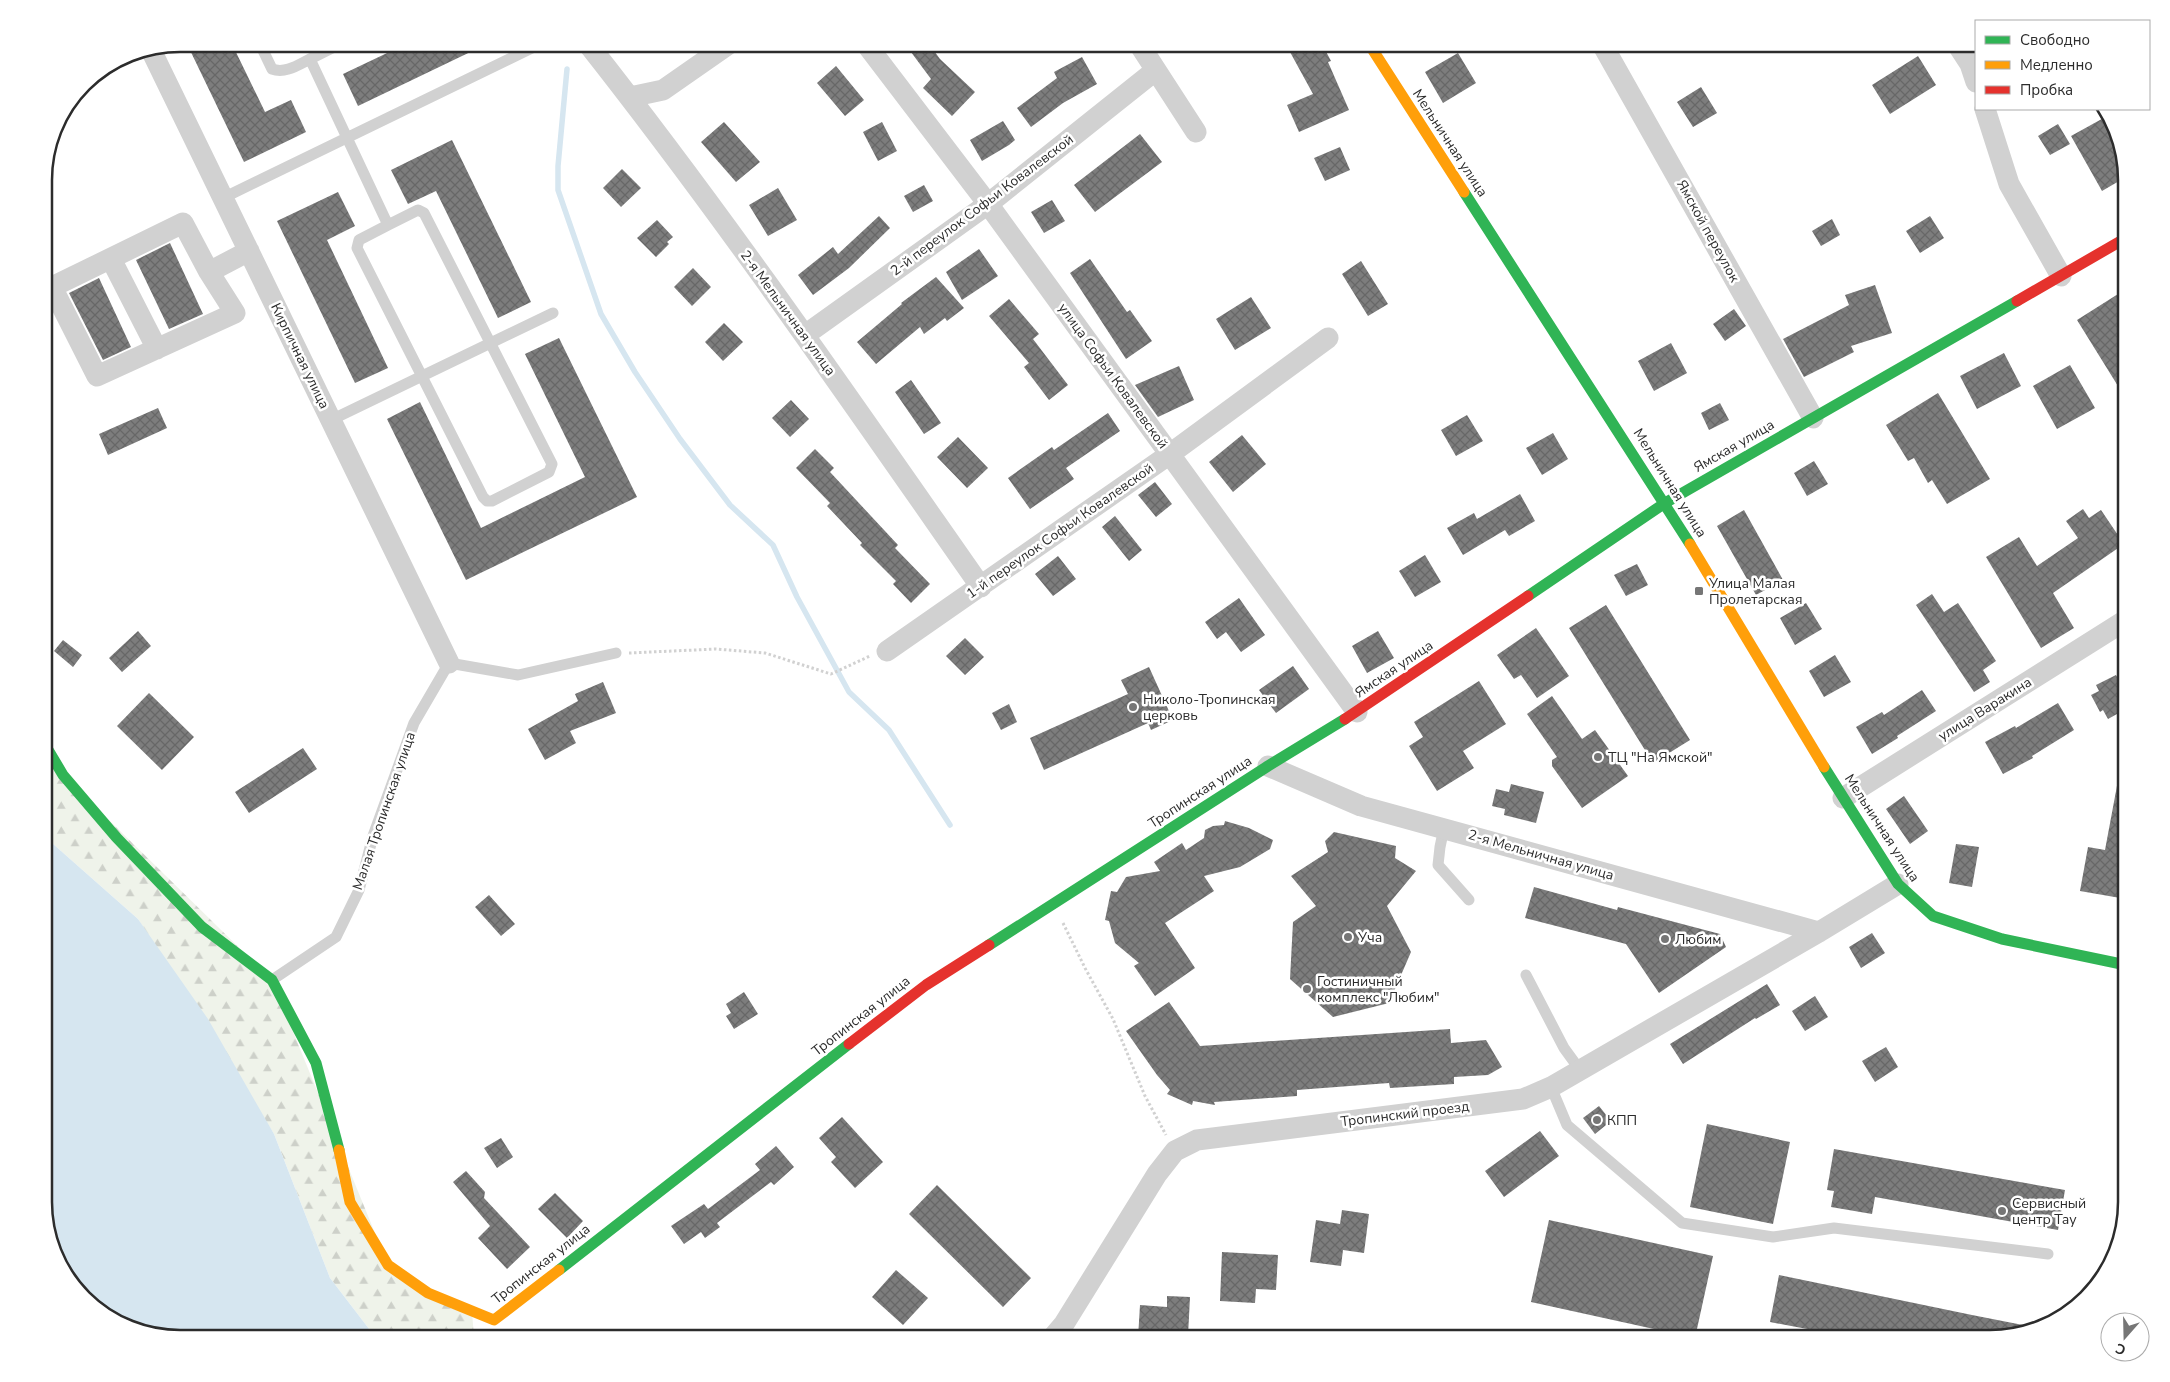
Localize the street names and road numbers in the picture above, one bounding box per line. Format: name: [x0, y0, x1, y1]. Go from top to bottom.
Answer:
street label: Мельничная улица: [1408, 85, 1492, 201]
street label: 2-й переулок Софьи Ковалевской: [887, 130, 1077, 280]
street label: Ямской переулок: [1672, 176, 1744, 286]
street label: 2-я Мельничная улица: [736, 246, 840, 380]
street label: улица Софьи Ковалевской: [1054, 299, 1172, 453]
street label: Кирпичная улица: [266, 300, 334, 412]
street label: Ямская улица: [1690, 415, 1778, 477]
street label: Мельничная улица: [1629, 425, 1711, 541]
street label: 1-й переулок Софьи Ковалевской: [963, 459, 1157, 603]
street label: Ямская улица: [1351, 636, 1437, 702]
street label: улица Варакина: [1935, 673, 2035, 745]
street label: Малая Тропинская улица: [348, 729, 420, 893]
street label: Тропинская улица: [1145, 751, 1255, 833]
street label: Мельничная улица: [1840, 770, 1924, 886]
street label: 2-я Мельничная улица: [1466, 825, 1616, 885]
street label: Тропинская улица: [808, 972, 914, 1060]
street label: Тропинский проезд: [1340, 1097, 1470, 1131]
street label: Тропинская улица: [488, 1220, 594, 1308]

